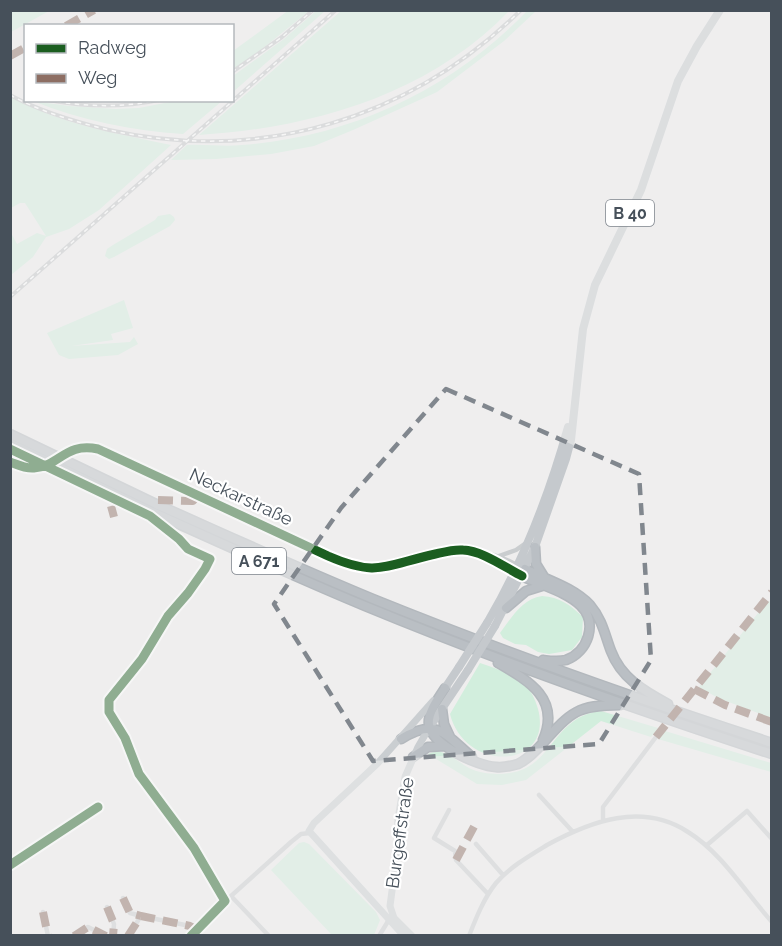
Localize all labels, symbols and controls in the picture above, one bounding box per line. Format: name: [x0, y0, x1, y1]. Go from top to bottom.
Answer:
legend: [24, 24, 234, 102]
text: Radweg: [78, 37, 147, 58]
text: Weg: [78, 67, 117, 88]
road number: B 40: [606, 200, 654, 226]
street label: Neckarstraße: [186, 464, 296, 530]
road number: A 671: [232, 548, 286, 574]
street label: Burgeffstraße: [381, 776, 418, 890]

